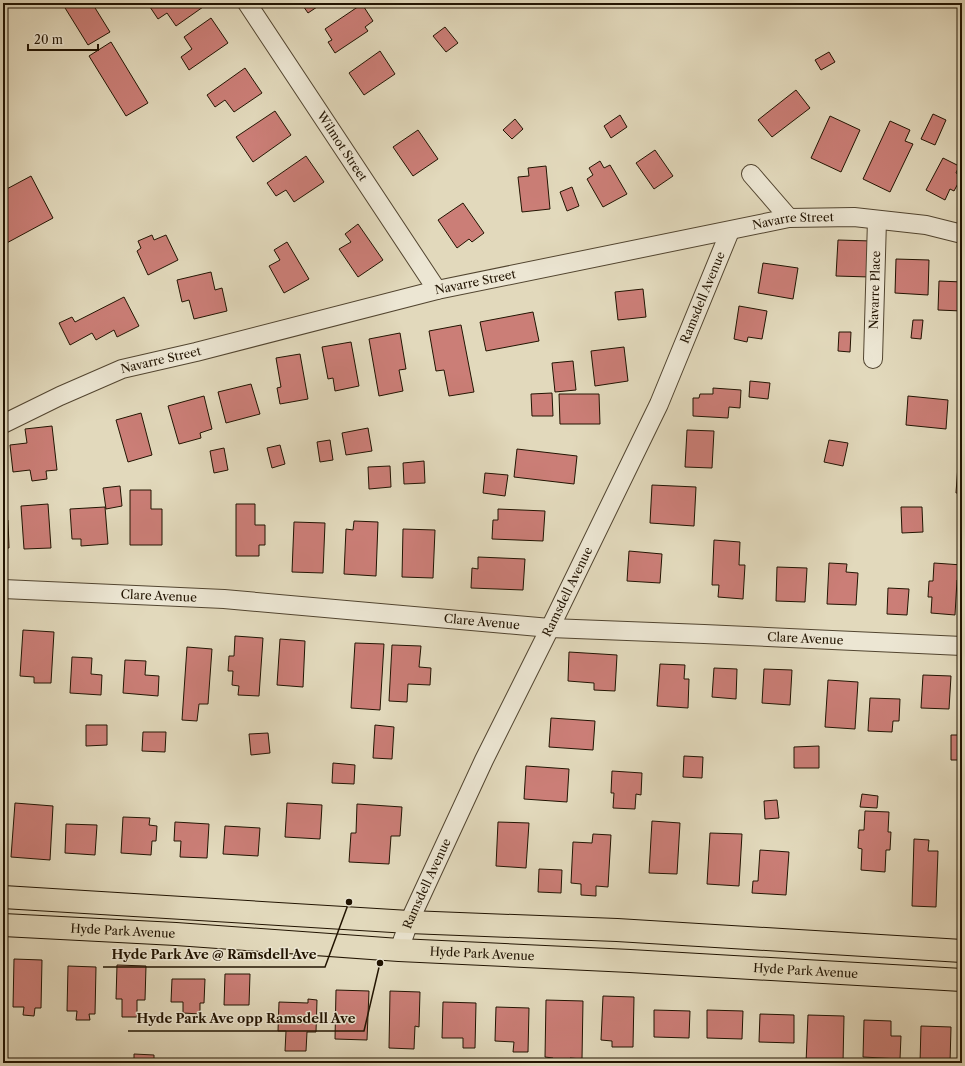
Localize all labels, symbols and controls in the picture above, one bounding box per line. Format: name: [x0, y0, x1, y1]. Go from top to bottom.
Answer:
scale bar: [28, 26, 98, 52]
text: 20 m: [34, 32, 63, 47]
street label: Wilmot Street: [313, 108, 371, 184]
street label: Navarre Street: [751, 209, 835, 232]
street label: Ramsdell Avenue: [677, 249, 728, 346]
street label: Navarre Place: [866, 250, 883, 330]
street label: Navarre Street: [433, 266, 518, 297]
street label: Navarre Street: [119, 343, 203, 376]
street label: Ramsdell Avenue: [539, 544, 595, 639]
street label: Clare Avenue: [120, 586, 198, 605]
street label: Clare Avenue: [443, 611, 521, 632]
street label: Clare Avenue: [767, 629, 844, 647]
street label: Ramsdell Avenue: [399, 835, 454, 931]
street label: Hyde Park Avenue: [70, 921, 176, 941]
callout: Hyde Park Ave @ Ramsdell Ave: [103, 942, 325, 967]
street label: Hyde Park Avenue: [429, 943, 535, 963]
text: Hyde Park Ave @ Ramsdell Ave: [112, 946, 317, 962]
street label: Hyde Park Avenue: [753, 960, 859, 981]
callout: Hyde Park Ave opp Ramsdell Ave: [128, 1006, 364, 1031]
text: Hyde Park Ave opp Ramsdell Ave: [137, 1010, 356, 1026]

